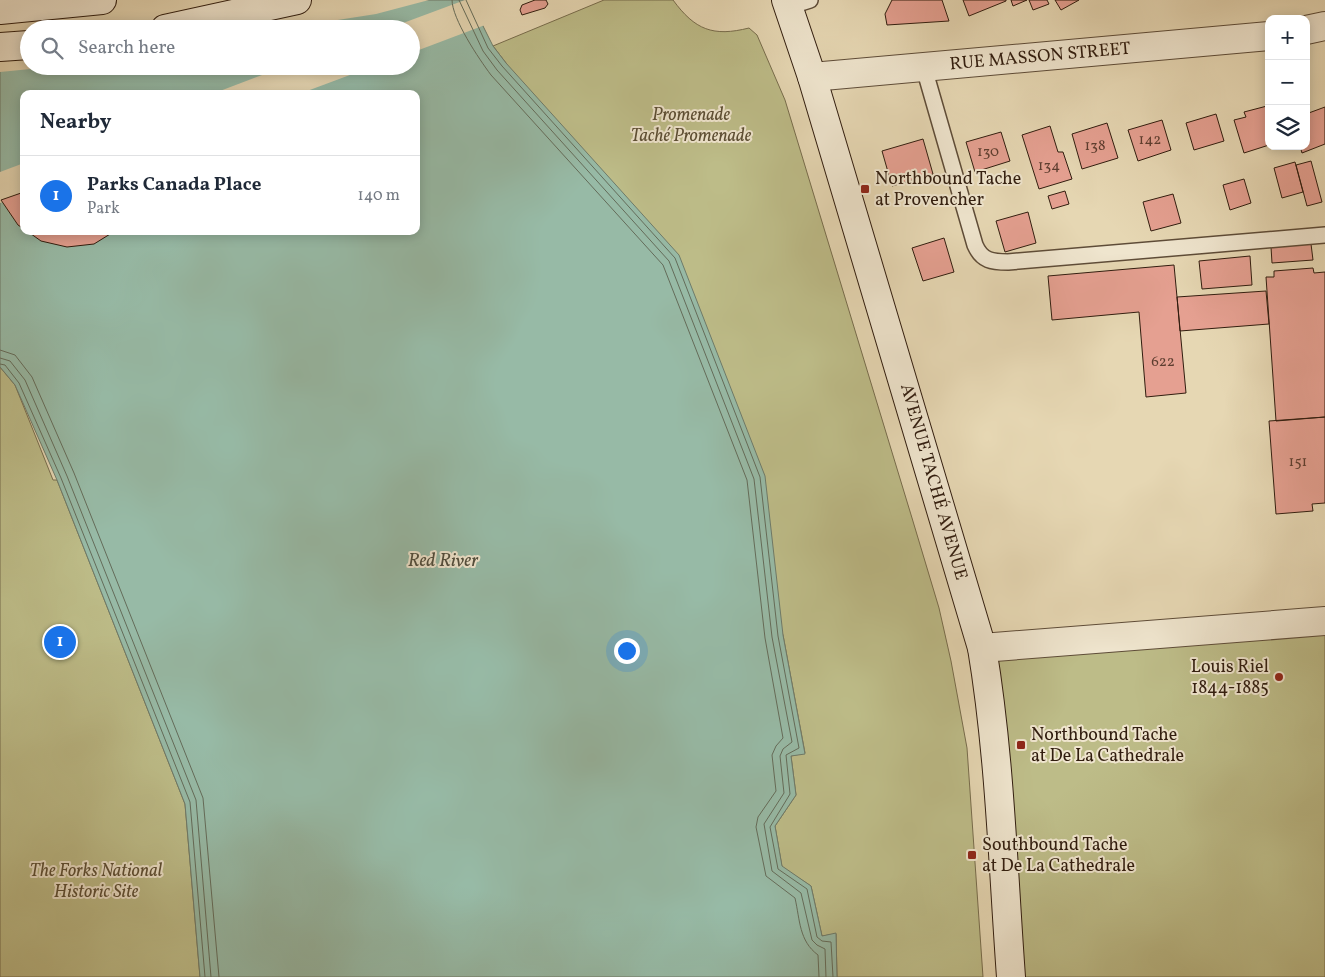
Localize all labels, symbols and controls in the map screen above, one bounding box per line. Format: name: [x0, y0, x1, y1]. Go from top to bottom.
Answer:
map controls: [1265, 15, 1310, 150]
button: +: [1265, 15, 1310, 60]
search box: [20, 20, 420, 75]
icon: search: [38, 34, 66, 62]
text: Search here: [78, 35, 175, 61]
street label: RUE MASSON STREET: [948, 37, 1132, 77]
button: −: [1265, 60, 1310, 105]
park label: Promenade Taché Promenade: [631, 103, 752, 149]
button: layers: [1265, 105, 1310, 150]
text: Nearby: [40, 108, 111, 137]
house number: 142: [1139, 130, 1161, 151]
house number: 138: [1084, 136, 1106, 157]
house number: 130: [977, 142, 999, 163]
house number: 134: [1038, 156, 1060, 177]
place label: Northbound Tache at Provencher: [875, 167, 1021, 213]
text: Parks Canada Place: [87, 172, 261, 198]
marker: Northbound Tache at Provencher: [859, 183, 871, 195]
text: 1: [53, 185, 59, 207]
text: 140 m: [358, 185, 400, 207]
text: Park: [87, 198, 120, 220]
house number: 622: [1151, 352, 1175, 373]
street label: AVENUE TACHÉ AVENUE: [893, 381, 973, 583]
house number: 151: [1289, 452, 1307, 473]
water label: Red River: [408, 548, 479, 574]
pin: 1: [44, 623, 76, 661]
your location: [614, 638, 640, 664]
place label: Louis Riel 1844-1885: [1191, 655, 1269, 701]
marker: Louis Riel 1844-1885: [1273, 671, 1285, 683]
place label: Northbound Tache at De La Cathedrale: [1031, 723, 1184, 769]
marker: Northbound Tache at De La Cathedrale: [1015, 739, 1027, 751]
place label: Southbound Tache at De La Cathedrale: [982, 833, 1135, 879]
marker: Southbound Tache at De La Cathedrale: [966, 849, 978, 861]
park label: The Forks National Historic Site: [30, 859, 163, 905]

